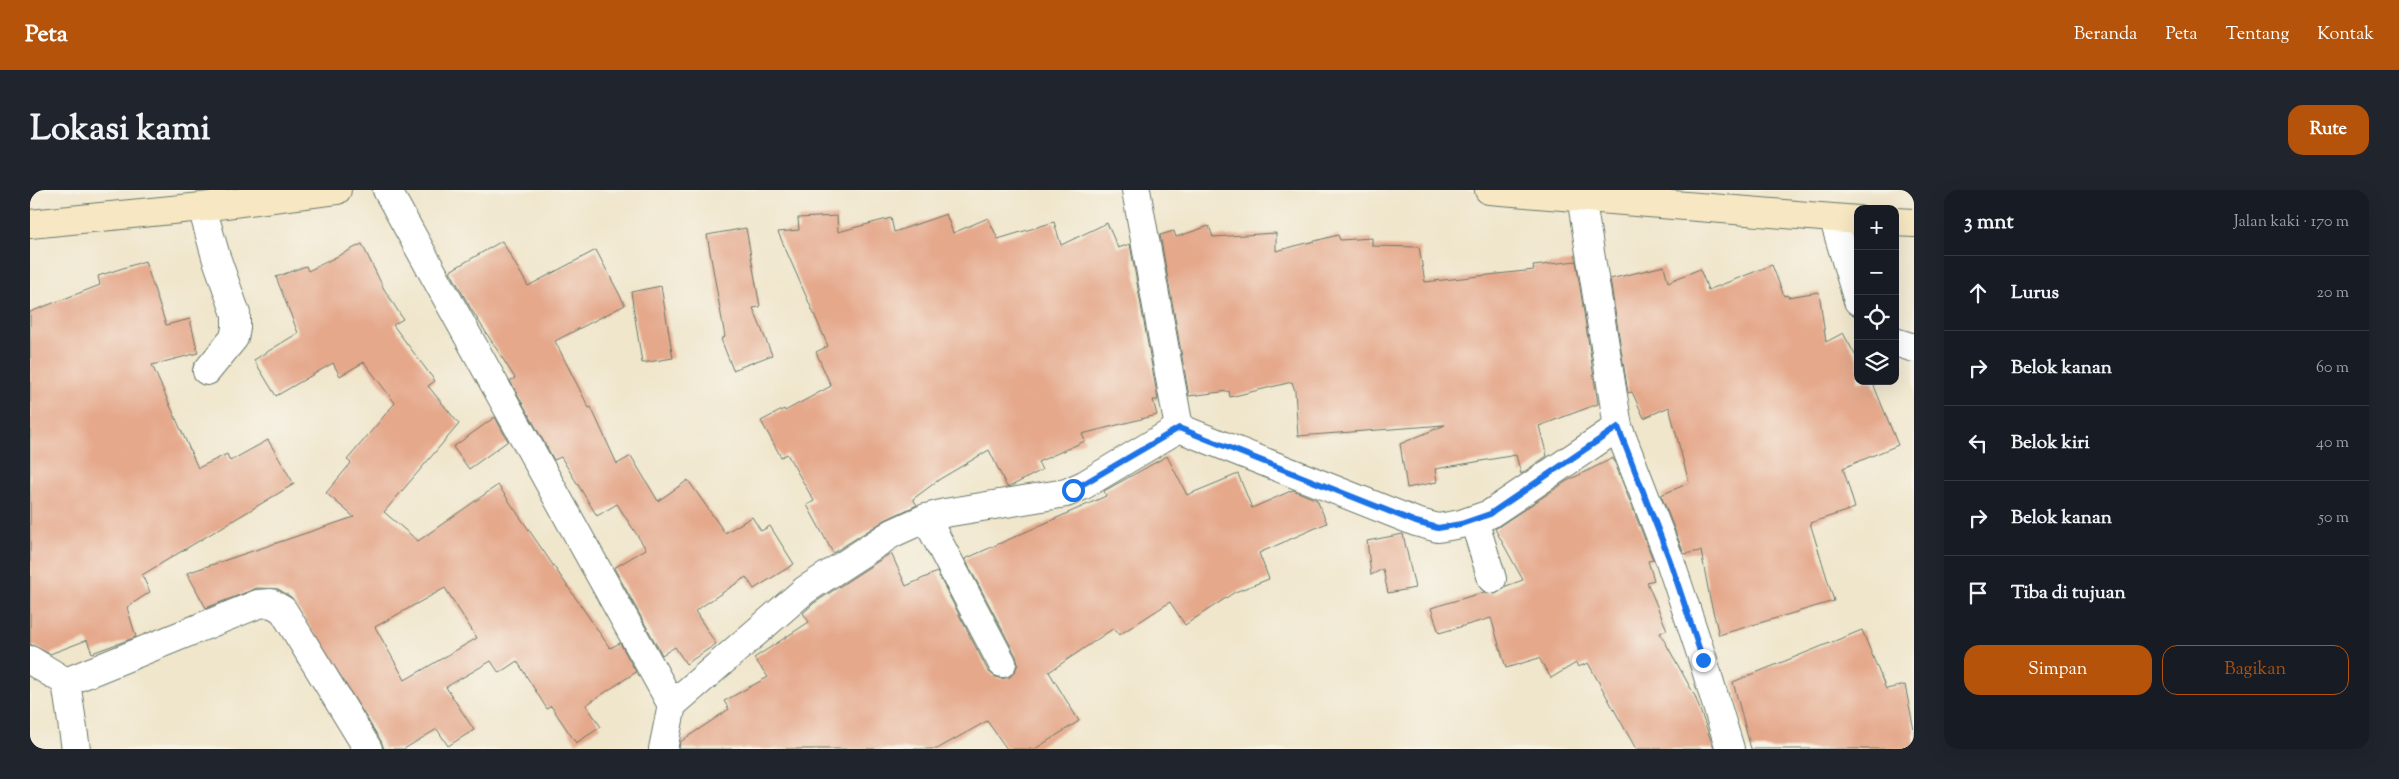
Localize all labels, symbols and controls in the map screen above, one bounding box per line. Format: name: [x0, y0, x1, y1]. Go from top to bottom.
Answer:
text: Peta: [25, 18, 68, 52]
text: Beranda: [2074, 22, 2137, 48]
text: Peta: [2165, 22, 2198, 48]
text: Tentang: [2226, 22, 2289, 48]
text: Kontak: [2317, 22, 2374, 48]
text: Lokasi kami: [30, 105, 211, 156]
button: Rute: [2288, 105, 2369, 155]
map controls: [1854, 205, 1899, 385]
button: +: [1854, 205, 1899, 250]
text: 3 mnt: [1964, 208, 2014, 238]
text: Jalan kaki · 170 m: [2234, 211, 2349, 234]
button: −: [1854, 250, 1899, 295]
icon: ahead: [1964, 279, 1992, 307]
text: Lurus: [2011, 280, 2059, 307]
text: 20 m: [2316, 282, 2349, 305]
button: locate: [1854, 295, 1899, 340]
button: layers: [1854, 340, 1899, 385]
icon: right: [1964, 354, 1992, 382]
text: Belok kanan: [2011, 355, 2112, 382]
text: 60 m: [2316, 357, 2349, 380]
icon: left: [1964, 429, 1992, 457]
text: Belok kiri: [2011, 430, 2090, 457]
text: 40 m: [2316, 432, 2349, 455]
route start: [1062, 479, 1085, 502]
icon: right: [1964, 504, 1992, 532]
text: Belok kanan: [2011, 505, 2112, 532]
text: 50 m: [2318, 507, 2349, 530]
icon: arrive: [1964, 579, 1992, 607]
text: Tiba di tujuan: [2011, 580, 2126, 607]
button: Simpan: [1964, 645, 2152, 695]
button: Bagikan: [2162, 645, 2349, 695]
route end: [1692, 649, 1715, 672]

